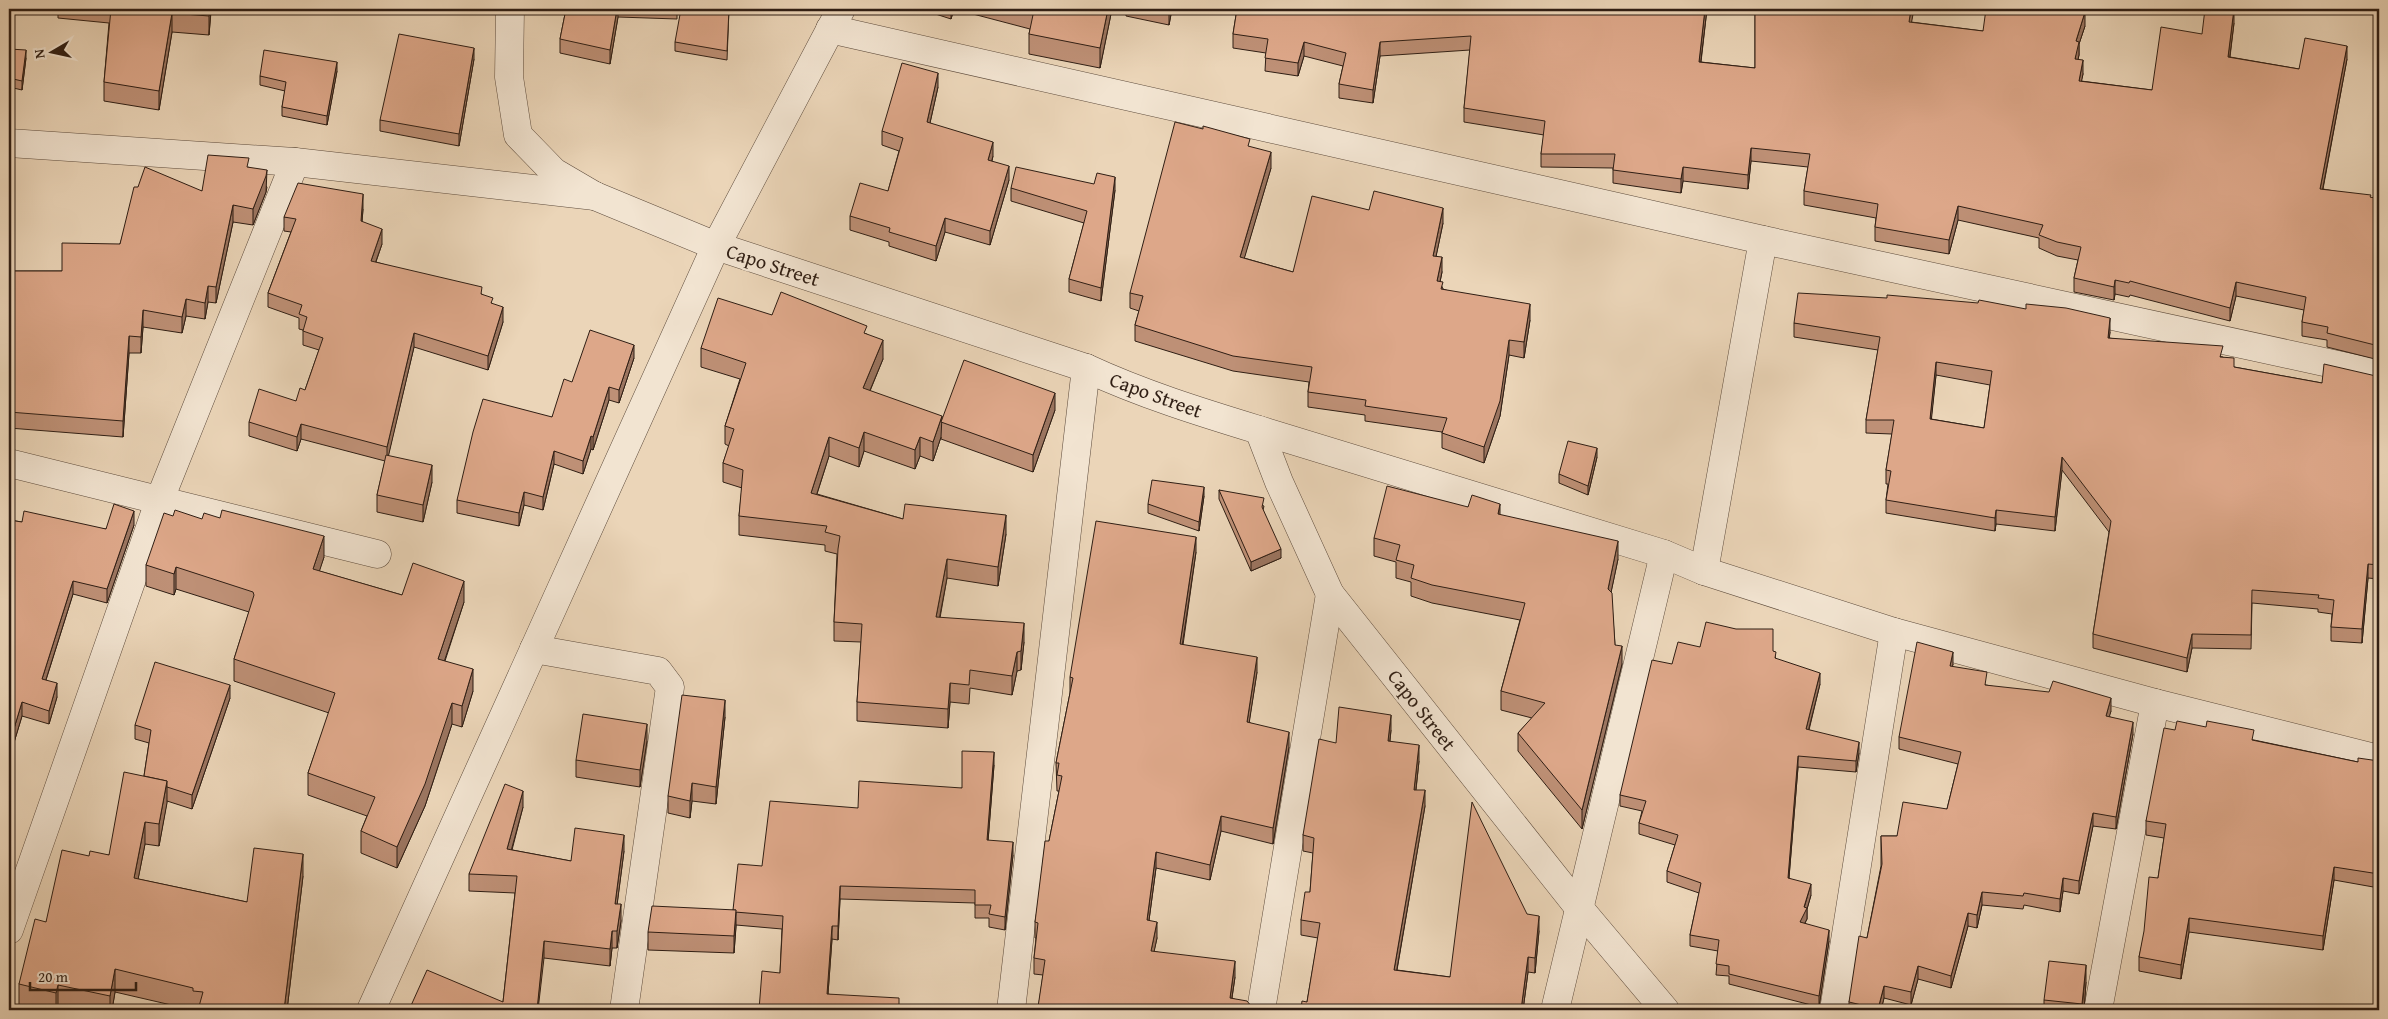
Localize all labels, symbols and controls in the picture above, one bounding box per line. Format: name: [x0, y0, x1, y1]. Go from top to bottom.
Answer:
north arrow: [28, 28, 78, 78]
text: N: [28, 47, 50, 60]
street label: Capo Street: [723, 236, 823, 293]
street label: Capo Street: [1106, 364, 1206, 425]
street label: Capo Street: [1381, 663, 1463, 757]
scale bar: [30, 959, 136, 991]
text: 20 m: [38, 966, 69, 987]

